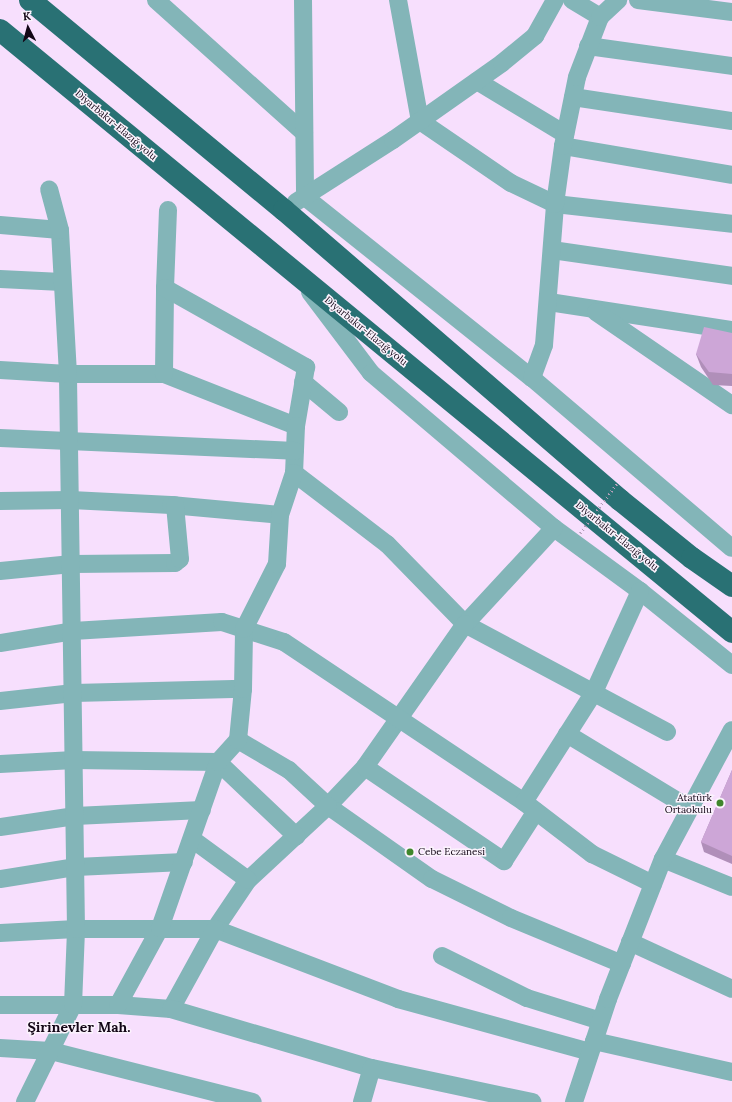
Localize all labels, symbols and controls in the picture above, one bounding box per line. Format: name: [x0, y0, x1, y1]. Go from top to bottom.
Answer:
north arrow: [8, 8, 48, 48]
text: K: [22, 9, 31, 23]
street label: Diyarbakır-Elazığ yolu: [73, 87, 159, 163]
street label: Diyarbakır-Elazığ yolu: [322, 294, 410, 368]
street label: Diyarbakır-Elazığ yolu: [573, 499, 661, 573]
place label: Atatürk Ortaokulu: [665, 791, 712, 814]
marker: Atatürk Ortaokulu: [715, 798, 725, 808]
place label: Cebe Eczanesi: [418, 846, 485, 858]
marker: Cebe Eczanesi: [405, 847, 415, 857]
district label: Şirinevler Mah.: [27, 1019, 131, 1035]

